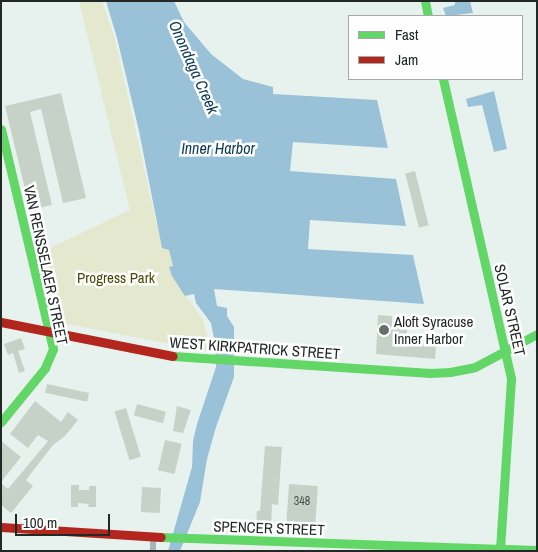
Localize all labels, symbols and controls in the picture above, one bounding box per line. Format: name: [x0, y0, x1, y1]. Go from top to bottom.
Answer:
legend: [348, 15, 523, 80]
water label: Onondaga Creek: [165, 17, 223, 117]
text: Fast: [395, 24, 418, 45]
text: Jam: [395, 49, 418, 70]
water label: Inner Harbor: [181, 138, 255, 158]
street label: VAN RENSSELAER STREET: [20, 184, 72, 346]
street label: SOLAR STREET: [491, 262, 529, 358]
park label: Progress Park: [77, 269, 155, 287]
place label: Aloft Syracuse Inner Harbor: [394, 312, 473, 347]
marker: Aloft Syracuse Inner Harbor: [378, 324, 390, 336]
street label: WEST KIRKPATRICK STREET: [169, 333, 341, 363]
house number: 348: [294, 495, 310, 509]
scale bar: [18, 504, 112, 536]
text: 100 m: [23, 512, 57, 533]
street label: SPENCER STREET: [213, 517, 325, 539]

